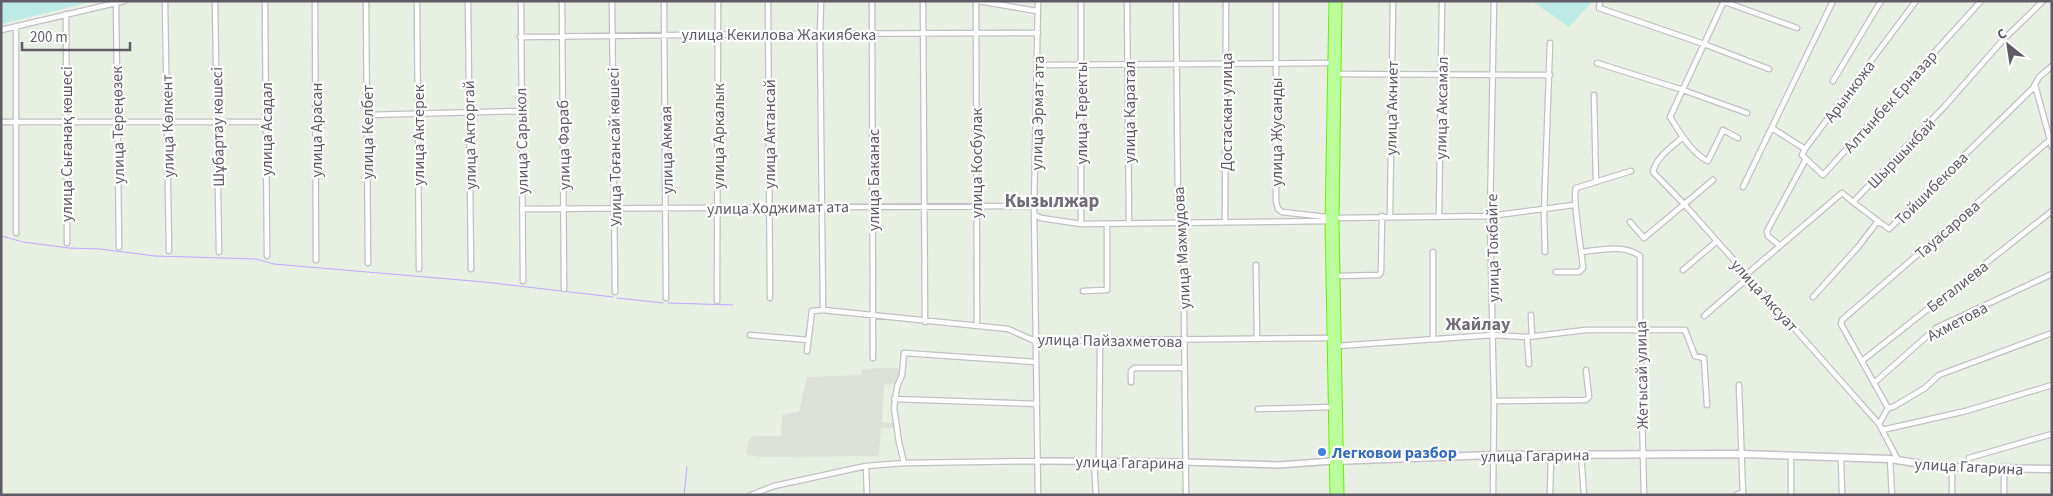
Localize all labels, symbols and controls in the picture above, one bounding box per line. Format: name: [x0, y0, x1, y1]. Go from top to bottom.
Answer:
scale bar: [22, 20, 130, 52]
north arrow: [1983, 20, 2033, 70]
street label: улица Кекилова Жакиябека: [682, 24, 876, 46]
text: С: [1993, 24, 2011, 45]
text: 200 m: [30, 27, 68, 48]
street label: Алтынбек Ерназар: [1839, 46, 1943, 158]
street label: Достаскан улица: [1216, 53, 1238, 171]
street label: улица Эрмат ата: [1026, 56, 1050, 171]
street label: улица Аксамал: [1430, 56, 1454, 160]
street label: Арынкожа: [1819, 56, 1880, 127]
street label: улица Акниет: [1380, 60, 1404, 156]
street label: улица Теректы: [1071, 61, 1093, 165]
street label: улица Каратал: [1119, 61, 1141, 163]
street label: улица Сығанақ көшесі: [56, 66, 78, 222]
street label: улица Тереңөзек: [106, 66, 130, 184]
street label: Шұбартау көшесі: [206, 67, 230, 187]
street label: Улица Тоғансай көшесі: [603, 67, 627, 227]
street label: улица Көлкент: [156, 74, 180, 178]
street label: улица Жусанды: [1266, 77, 1288, 187]
street label: улица Актансай: [759, 79, 781, 189]
street label: улица Акторгай: [458, 80, 482, 190]
street label: улица Асадал: [256, 82, 278, 176]
street label: улица Арасан: [306, 83, 328, 177]
street label: улица Аркалык: [708, 83, 730, 189]
street label: улица Актерек: [408, 84, 430, 186]
street label: улица Келбет: [357, 85, 379, 179]
street label: улица Сарыкол: [510, 87, 534, 195]
street label: улица Фараб: [552, 100, 576, 190]
street label: улица Акмая: [655, 106, 679, 194]
street label: улица Косбулак: [966, 108, 988, 218]
street label: Шыршыкбай: [1863, 114, 1941, 194]
street label: улица Баканас: [863, 129, 885, 231]
street label: Тойшибекова: [1890, 147, 1973, 230]
street label: улица Махмудова: [1168, 186, 1196, 310]
district label: Кызылжар: [1005, 188, 1100, 215]
street label: улица Токбайге: [1481, 193, 1505, 303]
street label: Тауасарова: [1910, 195, 1985, 264]
street label: улица Ходжимат ата: [707, 196, 849, 220]
street label: улица Аксуат: [1726, 254, 1803, 337]
street label: Бегалиева: [1922, 256, 1993, 318]
street label: Ахметова: [1923, 297, 1992, 347]
district label: Жайлау: [1446, 312, 1511, 337]
street label: Жетысай улица: [1630, 321, 1654, 429]
street label: улица Пайзахметова: [1037, 329, 1183, 353]
place label: Легковои разбор: [1331, 442, 1457, 464]
street label: улица Гагарина: [1480, 444, 1590, 468]
marker: Легковои разбор: [1316, 446, 1328, 458]
street label: улица Гагарина: [1075, 451, 1185, 475]
street label: улица Гагарина: [1914, 453, 2024, 481]

